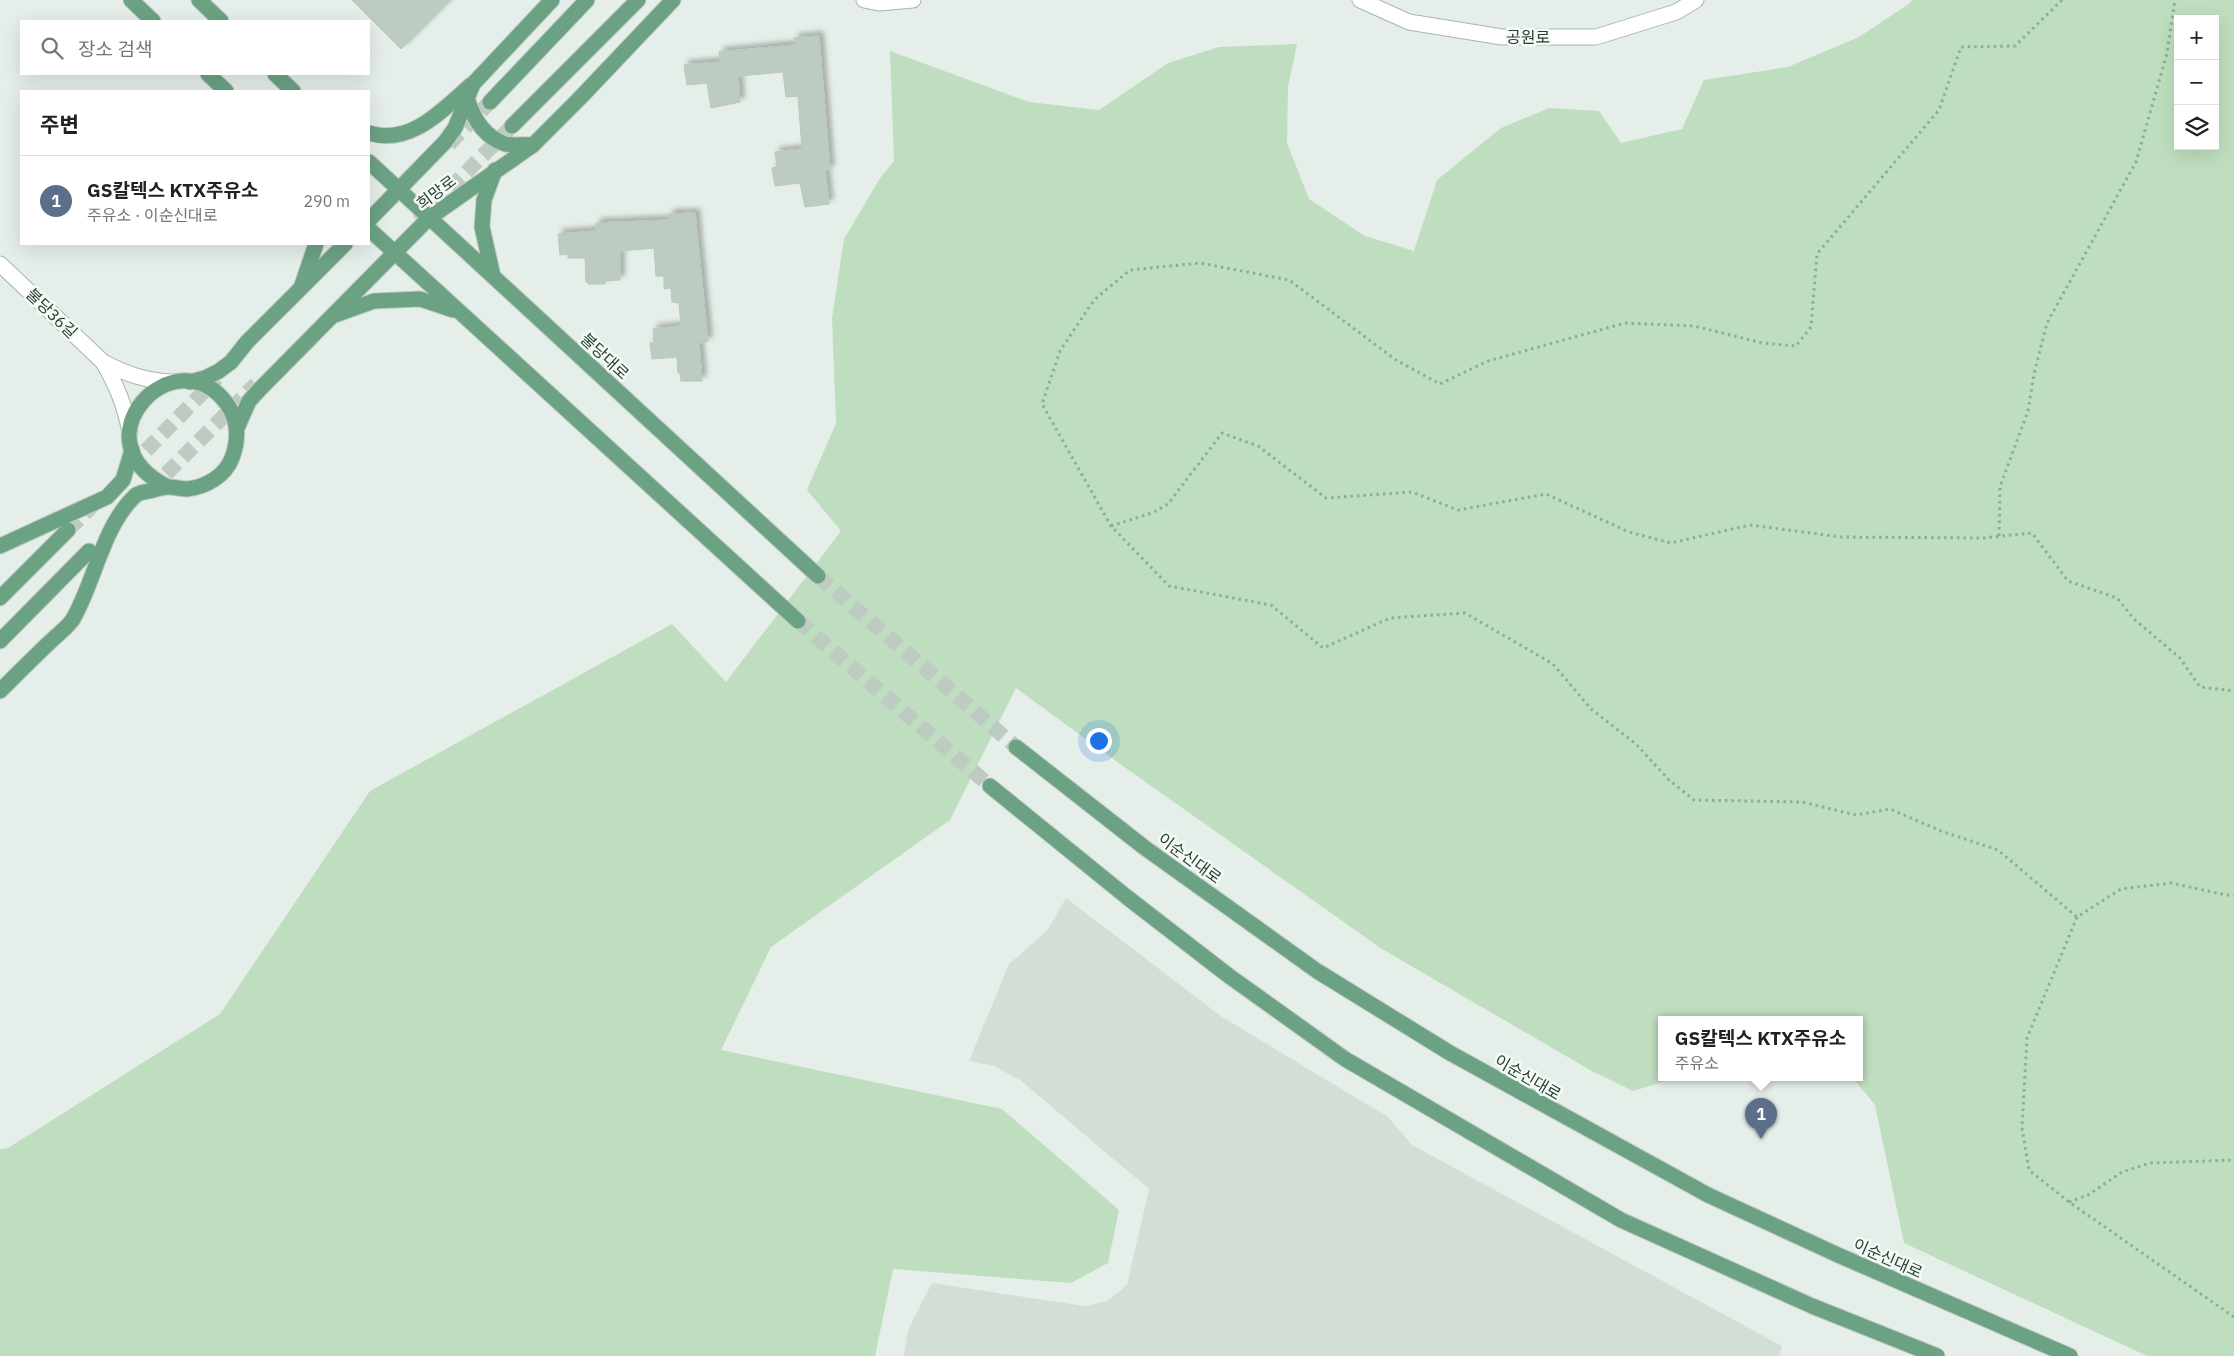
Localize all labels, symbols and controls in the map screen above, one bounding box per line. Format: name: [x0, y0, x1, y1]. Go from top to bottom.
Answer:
map controls: [2174, 15, 2219, 150]
button: +: [2174, 15, 2219, 60]
search box: [20, 20, 370, 75]
street label: 공원로: [1506, 27, 1550, 47]
icon: search: [38, 34, 66, 62]
text: 장소 검색: [78, 37, 152, 61]
button: −: [2174, 60, 2219, 105]
button: layers: [2174, 105, 2219, 150]
text: 주변: [40, 110, 79, 138]
street label: 희망로: [412, 171, 460, 213]
text: GS칼텍스 KTX주유소: [87, 178, 259, 202]
text: 1: [51, 191, 61, 211]
text: 290 m: [303, 191, 350, 211]
text: 주유소 · 이순신대로: [87, 205, 218, 225]
street label: 불당36길: [22, 284, 82, 342]
street label: 불당대로: [577, 329, 634, 384]
your location: [1086, 728, 1112, 754]
street label: 이순신대로: [1154, 828, 1226, 888]
popup: [1658, 1016, 1863, 1081]
text: GS칼텍스 KTX주유소: [1675, 1026, 1846, 1050]
street label: 이순신대로: [1491, 1050, 1565, 1104]
text: 주유소: [1675, 1053, 1719, 1073]
pin: 1: [1745, 1098, 1777, 1139]
street label: 이순신대로: [1850, 1234, 1926, 1282]

